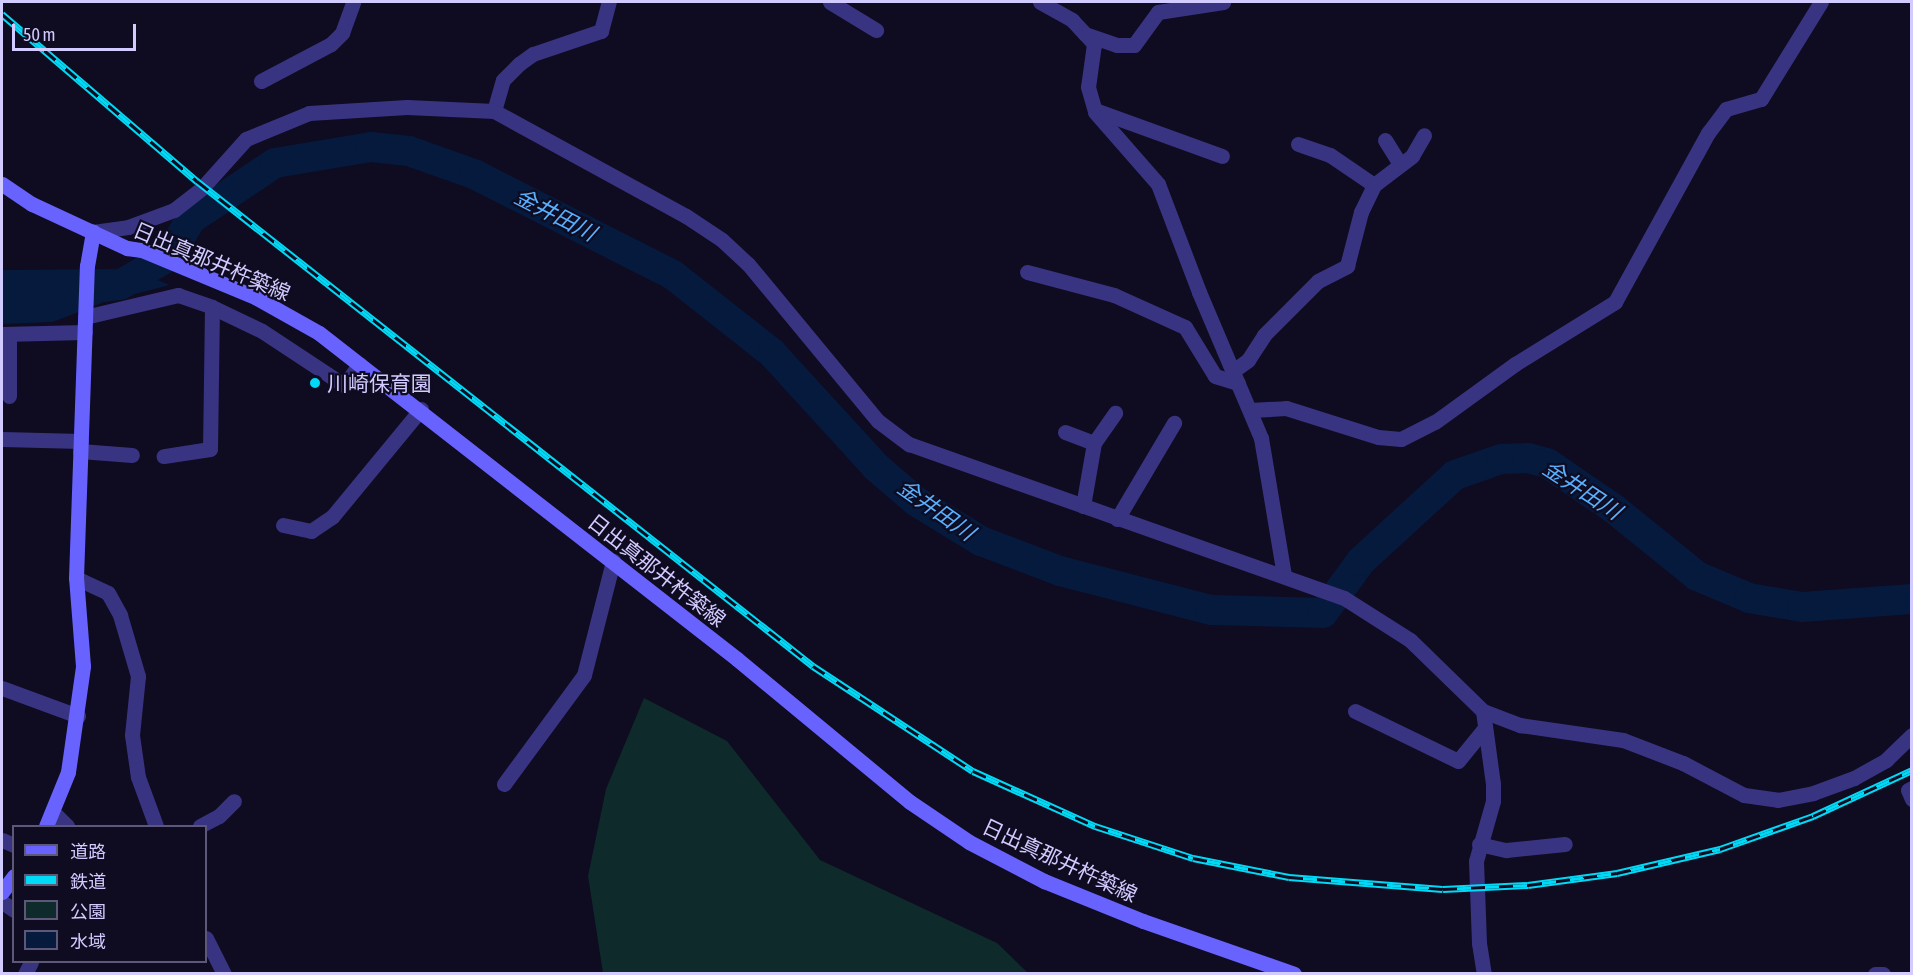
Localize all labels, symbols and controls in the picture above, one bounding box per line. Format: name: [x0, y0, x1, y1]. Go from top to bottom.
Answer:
scale bar: [15, 12, 140, 50]
text: 50 m: [23, 24, 55, 45]
water label: 金井田川: [510, 183, 600, 247]
street label: 日出真那井杵築線: [130, 217, 294, 305]
place label: 川崎保育園: [327, 370, 432, 396]
marker: 川崎保育園: [308, 376, 322, 390]
water label: 金井田川: [1538, 455, 1626, 525]
water label: 金井田川: [892, 474, 980, 546]
street label: 日出真那井杵築線: [583, 508, 731, 632]
street label: 日出真那井杵築線: [979, 813, 1141, 907]
legend: [12, 825, 207, 963]
text: 道路: [70, 841, 106, 862]
text: 鉄道: [70, 871, 106, 892]
text: 公園: [70, 901, 106, 922]
text: 水域: [70, 931, 106, 952]

